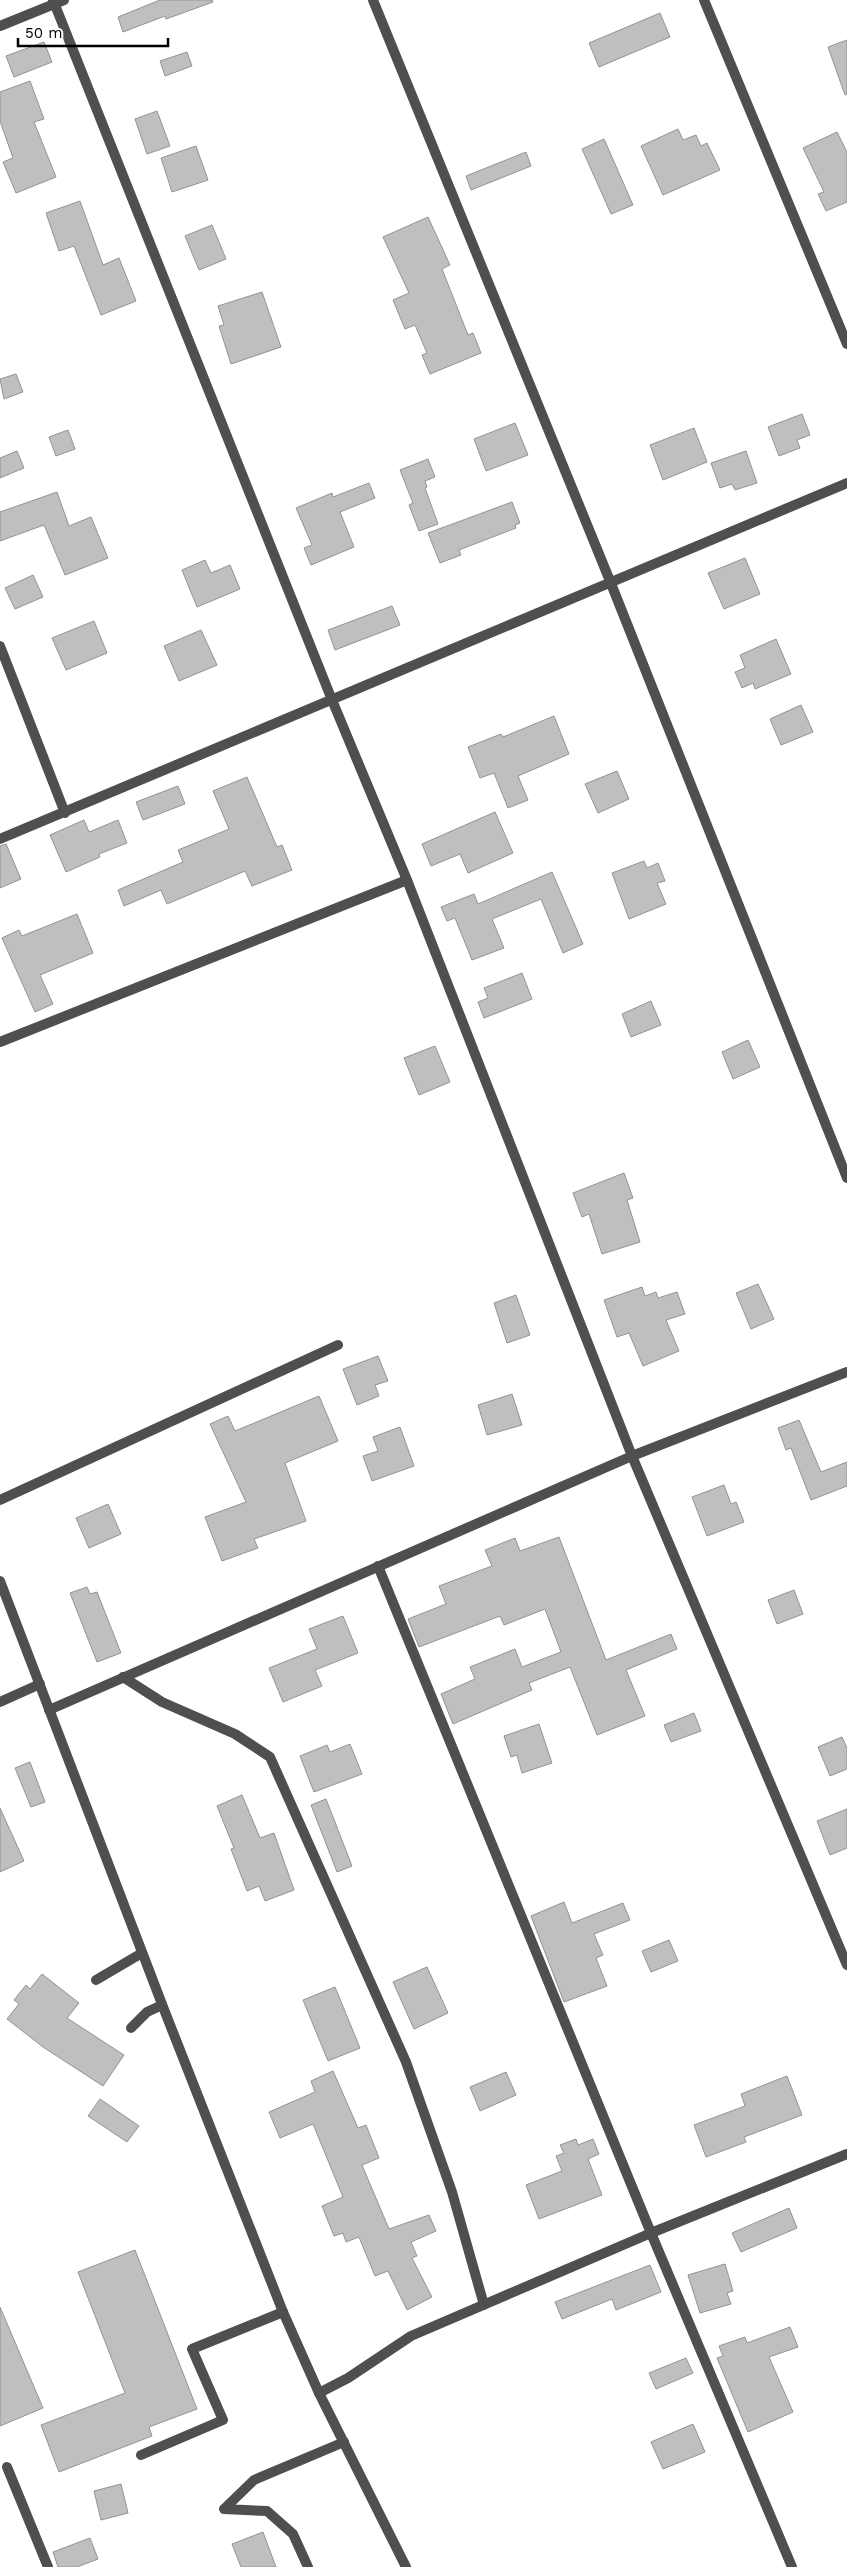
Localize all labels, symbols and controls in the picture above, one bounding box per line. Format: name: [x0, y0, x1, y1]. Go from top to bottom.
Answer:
scale bar: [18, 15, 168, 47]
text: 50 m: [25, 24, 62, 42]

